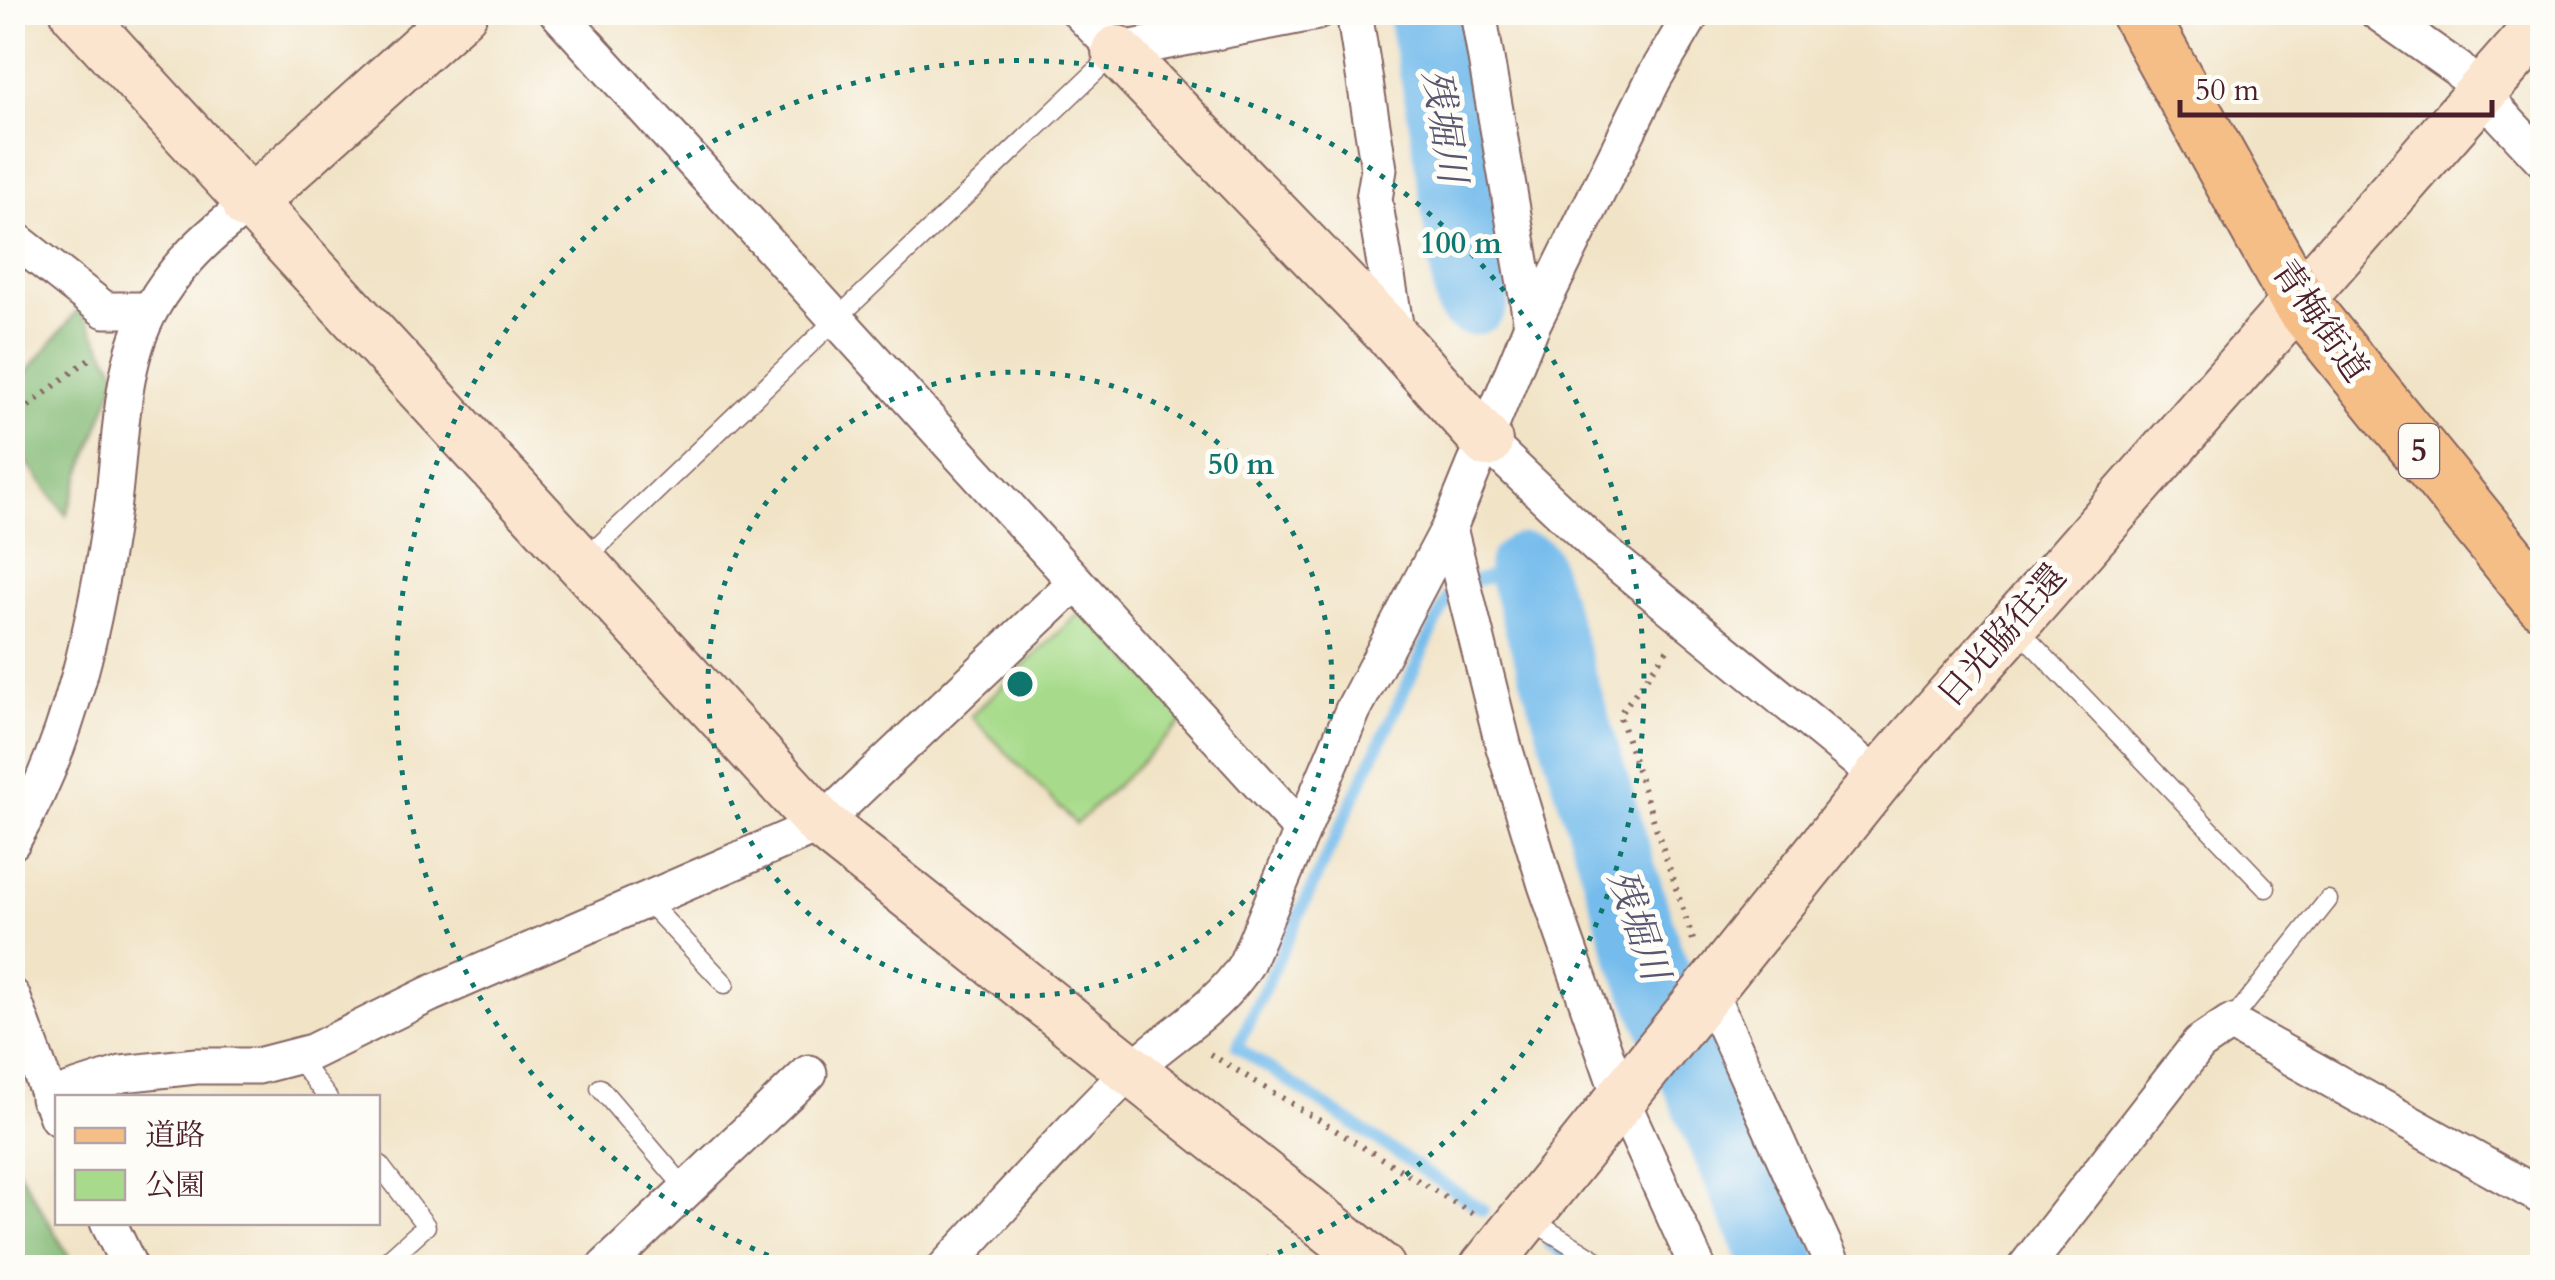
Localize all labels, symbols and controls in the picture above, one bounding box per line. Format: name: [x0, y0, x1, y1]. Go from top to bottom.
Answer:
scale bar: [2180, 55, 2492, 117]
water label: 残堀川: [1409, 66, 1479, 190]
text: 50 m: [2195, 70, 2260, 111]
text: 100 m: [1420, 223, 1502, 264]
street label: 青梅街道: [2260, 250, 2380, 392]
road number: 5: [2399, 424, 2439, 478]
text: 50 m: [1208, 444, 1275, 485]
street label: 日光脇往還: [1926, 554, 2078, 718]
centre of rings: [1002, 666, 1038, 702]
water label: 残堀川: [1595, 863, 1682, 991]
legend: [55, 1095, 380, 1225]
text: 道路: [145, 1115, 205, 1156]
text: 公園: [145, 1165, 205, 1206]

